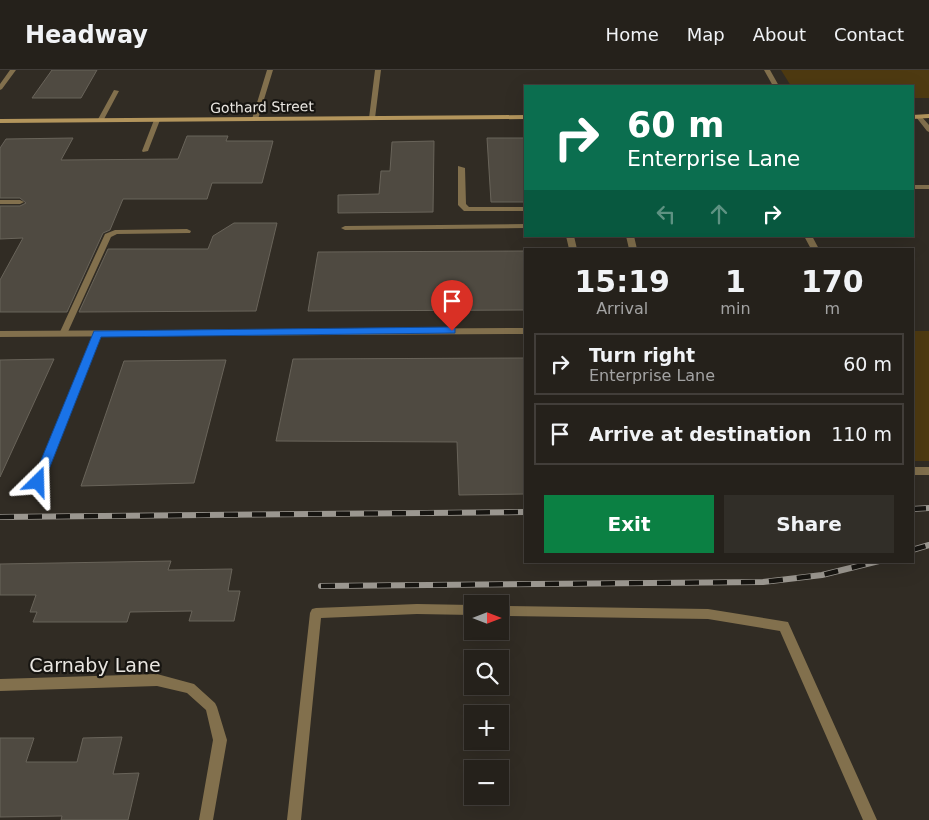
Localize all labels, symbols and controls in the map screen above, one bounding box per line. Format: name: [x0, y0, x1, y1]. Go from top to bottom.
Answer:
text: Headway: [25, 21, 148, 49]
text: Home: [606, 24, 659, 45]
text: Map: [687, 24, 725, 45]
text: About: [753, 24, 806, 45]
text: Contact: [834, 24, 904, 45]
street label: Gothard Street: [210, 98, 315, 116]
icon: right: [544, 105, 609, 170]
text: 60 m: [627, 105, 724, 145]
text: Enterprise Lane: [627, 146, 800, 171]
icon: left: [652, 200, 680, 228]
icon: ahead: [705, 200, 733, 228]
icon: right: [758, 200, 786, 228]
text: 15:19: [574, 264, 670, 299]
text: 1: [725, 264, 746, 299]
text: 170: [801, 264, 864, 299]
pin: [431, 280, 473, 331]
icon: arrive: [438, 287, 466, 315]
text: Arrival: [596, 299, 648, 318]
text: min: [720, 299, 751, 318]
text: m: [824, 299, 840, 318]
text: Turn right: [589, 344, 695, 366]
icon: right: [546, 350, 574, 378]
text: 60 m: [843, 353, 892, 375]
text: Enterprise Lane: [589, 366, 715, 385]
icon: arrive: [546, 420, 574, 448]
text: Arrive at destination: [589, 423, 811, 445]
text: 110 m: [831, 423, 892, 445]
position arrow: [11, 455, 63, 507]
button: Exit: [544, 495, 714, 553]
button: Share: [724, 495, 894, 553]
north arrow: [464, 595, 509, 640]
map controls: [464, 595, 509, 805]
button: search: [464, 650, 509, 695]
street label: Carnaby Lane: [29, 654, 161, 676]
button: +: [464, 705, 509, 750]
button: −: [464, 760, 509, 805]

